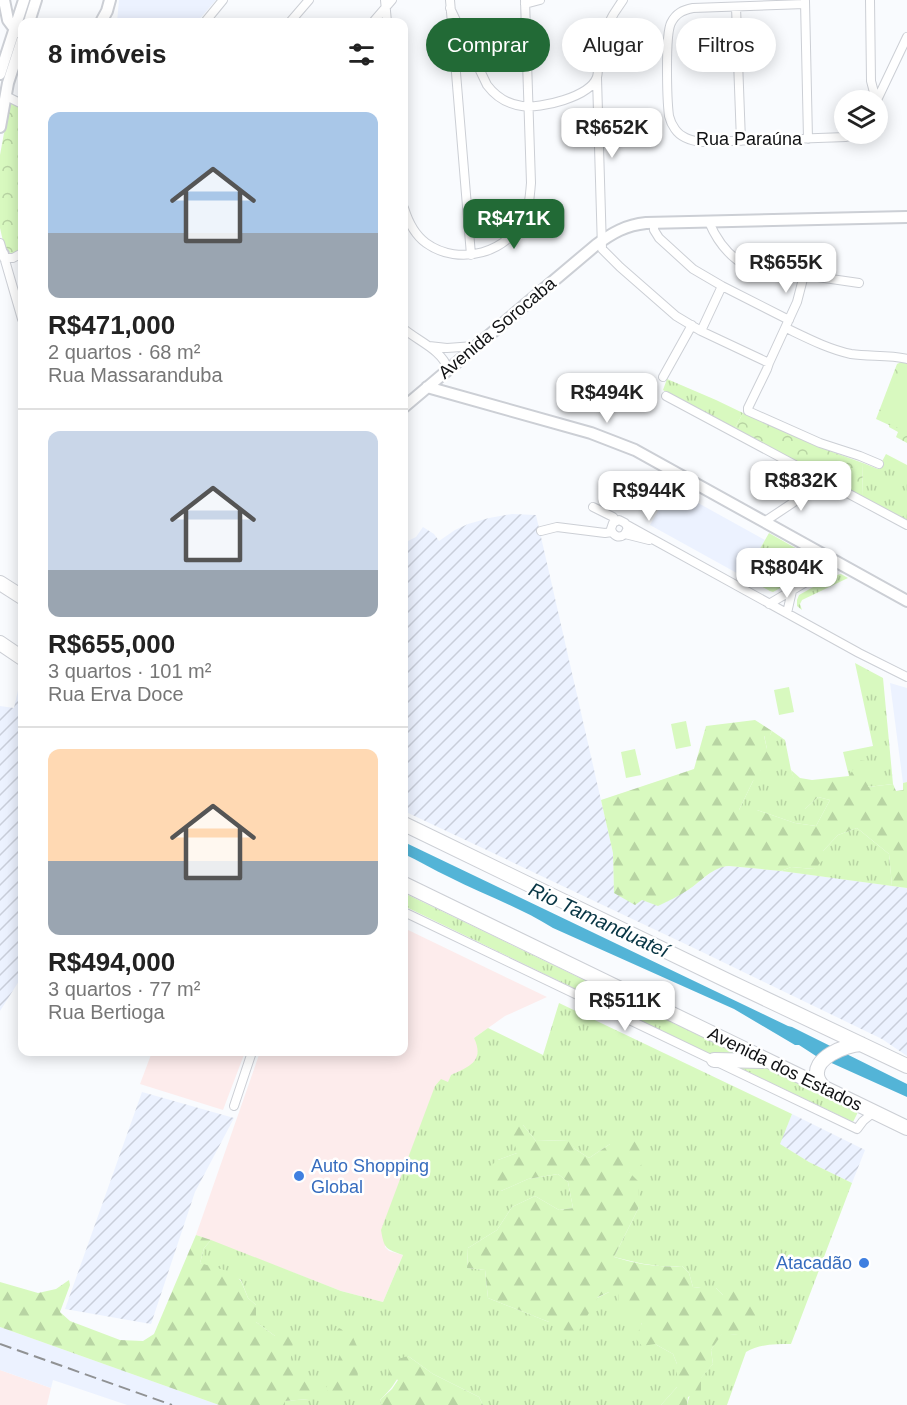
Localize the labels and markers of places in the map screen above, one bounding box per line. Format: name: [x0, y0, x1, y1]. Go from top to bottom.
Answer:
pin: R$652K: [563, 108, 661, 159]
pin: R$471K: [465, 199, 563, 250]
pin: R$655K: [737, 243, 835, 294]
pin: R$494K: [558, 373, 656, 424]
pin: R$832K: [752, 461, 850, 512]
pin: R$944K: [600, 471, 698, 522]
pin: R$804K: [738, 548, 836, 599]
pin: R$511K: [576, 981, 674, 1032]
place label: Auto Shopping Global: [311, 1156, 429, 1197]
marker: Auto Shopping Global: [292, 1169, 306, 1183]
place label: Atacadão: [776, 1253, 852, 1273]
marker: Atacadão: [857, 1256, 871, 1270]

